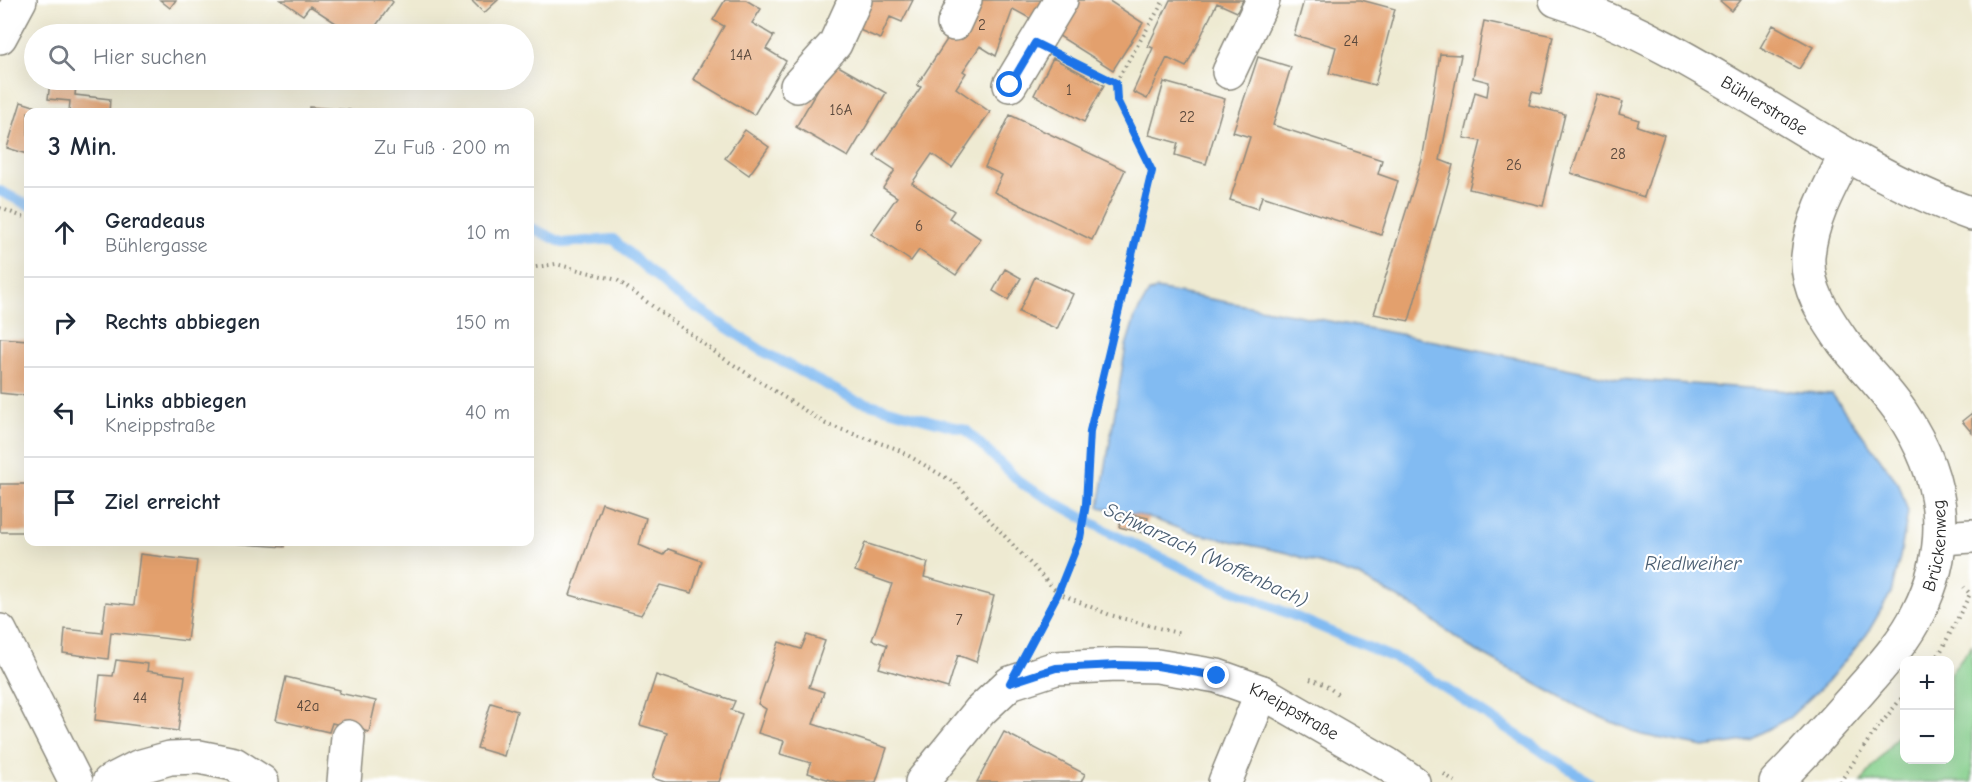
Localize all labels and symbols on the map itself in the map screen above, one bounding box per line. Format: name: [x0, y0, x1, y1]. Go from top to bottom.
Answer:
house number: 2: [978, 16, 986, 34]
house number: 24: [1343, 32, 1359, 50]
house number: 14A: [730, 46, 752, 64]
route start: [996, 71, 1022, 97]
street label: Bühlerstraße: [1717, 71, 1811, 140]
house number: 1: [1066, 81, 1072, 99]
house number: 16A: [830, 101, 853, 119]
house number: 22: [1179, 108, 1195, 126]
house number: 28: [1610, 145, 1626, 163]
house number: 26: [1506, 156, 1522, 174]
house number: 6: [915, 217, 923, 235]
water label: Schwarzach (Woffenbach): [1101, 498, 1311, 612]
street label: Brückenweg: [1918, 498, 1951, 594]
water label: Riedlweiher: [1645, 552, 1742, 575]
house number: 7: [955, 611, 963, 629]
route end: [1203, 662, 1229, 688]
street label: Kneippstraße: [1247, 678, 1343, 744]
house number: 44: [133, 689, 147, 707]
house number: 42a: [297, 697, 319, 715]

